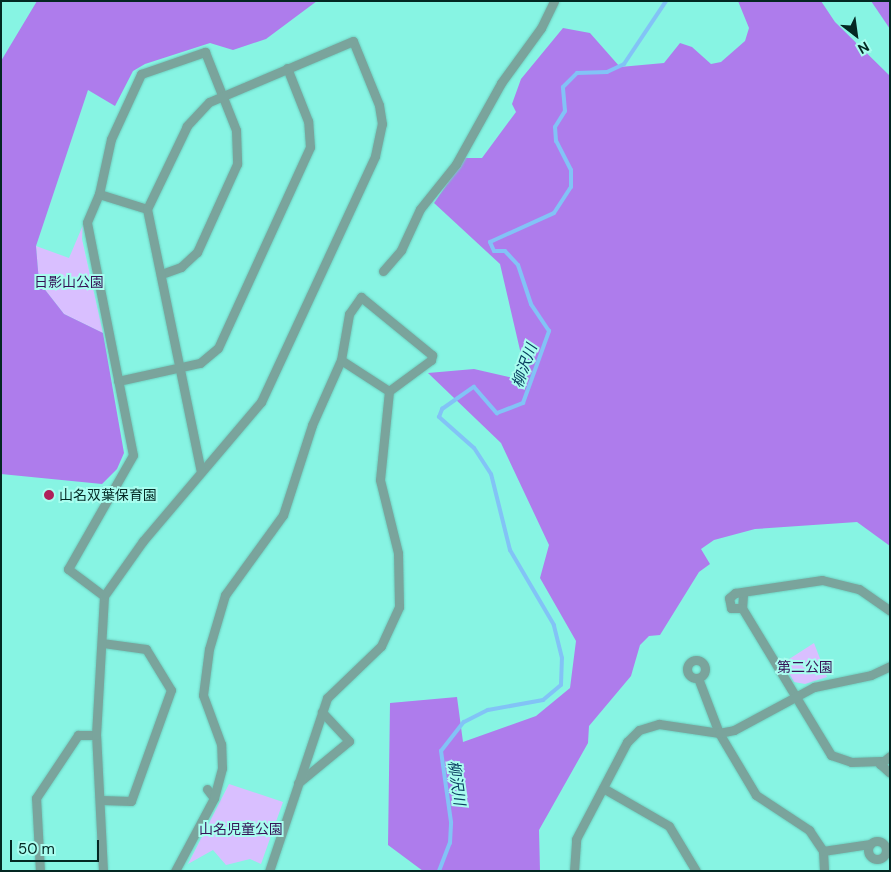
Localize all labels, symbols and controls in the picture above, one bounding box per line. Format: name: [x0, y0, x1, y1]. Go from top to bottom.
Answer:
north arrow: [831, 10, 881, 60]
text: N: [855, 38, 872, 58]
park label: 日影山公園: [34, 274, 104, 290]
water label: 柳沢川: [509, 342, 541, 390]
place label: 山名双葉保育園: [59, 487, 157, 503]
marker: 山名双葉保育園: [43, 489, 55, 501]
park label: 第二公園: [777, 659, 833, 675]
water label: 柳沢川: [444, 759, 468, 807]
park label: 山名児童公園: [199, 821, 283, 837]
scale bar: [12, 830, 101, 862]
text: 50 m: [18, 839, 55, 859]

